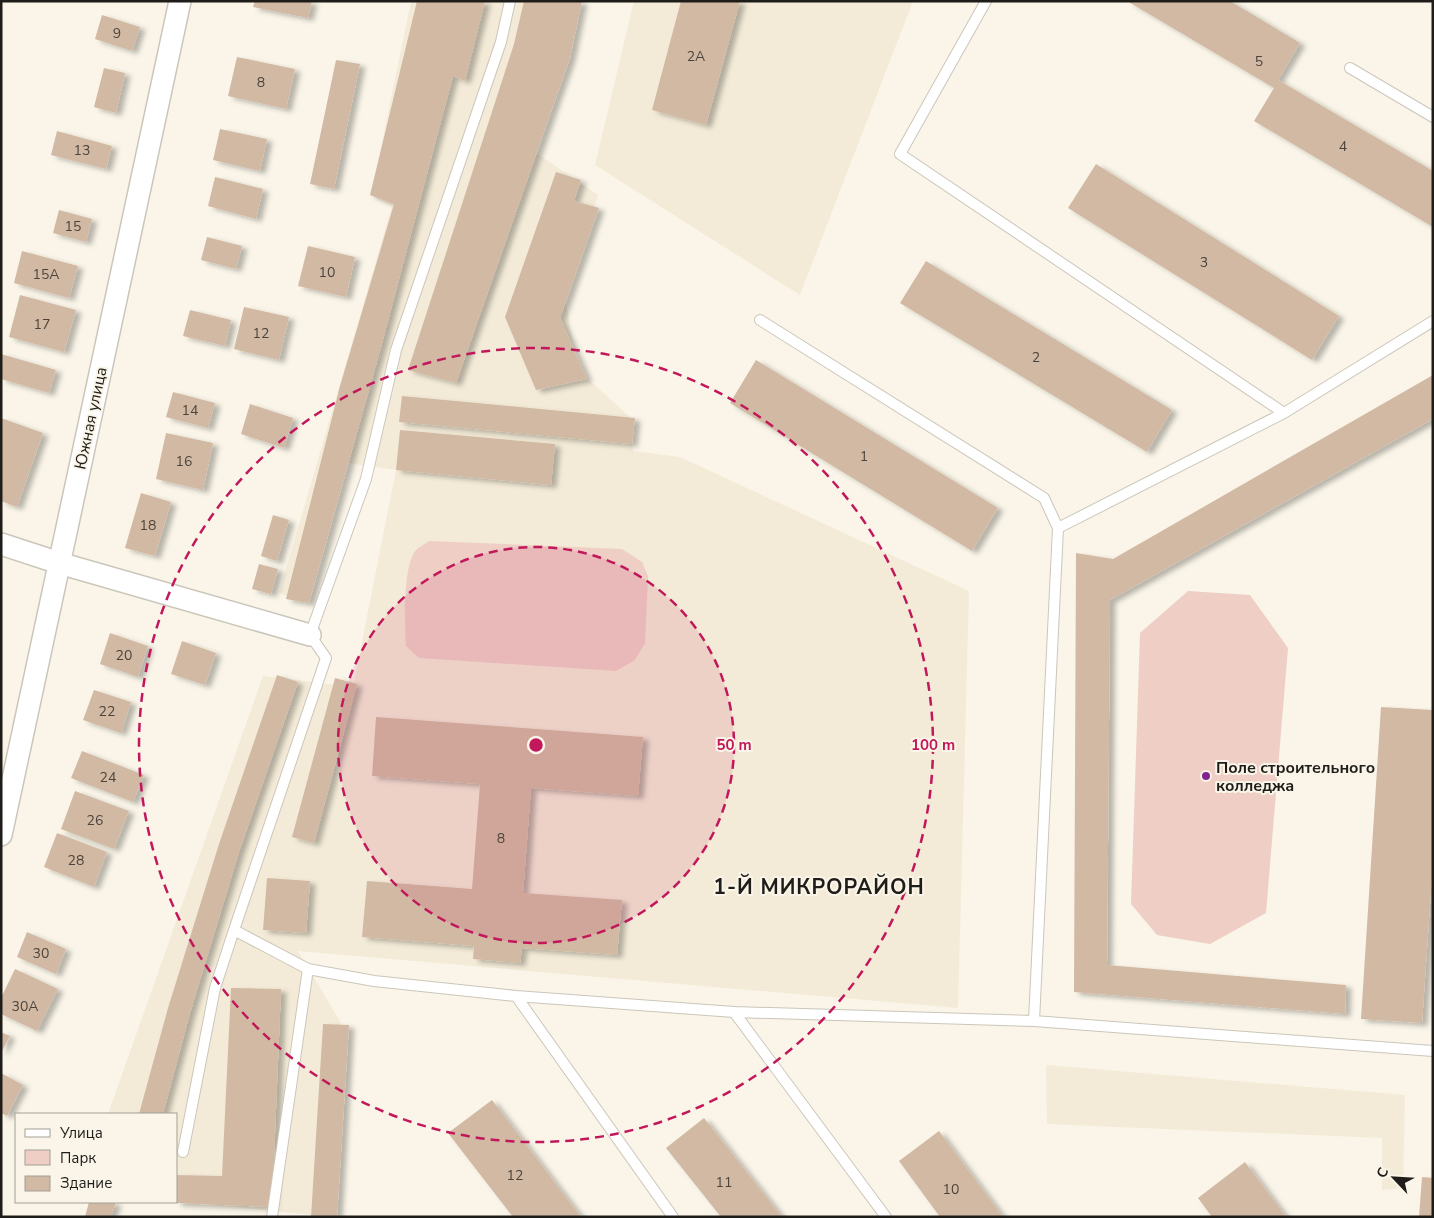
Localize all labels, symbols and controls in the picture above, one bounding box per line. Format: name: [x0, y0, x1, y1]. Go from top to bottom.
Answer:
house number: 9: [113, 24, 121, 43]
house number: 2А: [687, 47, 705, 66]
house number: 5: [1255, 52, 1263, 71]
house number: 8: [257, 73, 265, 92]
house number: 4: [1339, 137, 1347, 156]
house number: 13: [74, 141, 90, 160]
house number: 15: [65, 217, 81, 236]
house number: 3: [1200, 253, 1208, 272]
house number: 10: [319, 263, 335, 282]
house number: 15А: [32, 265, 60, 284]
house number: 17: [34, 315, 50, 334]
house number: 12: [253, 324, 269, 343]
house number: 2: [1032, 348, 1040, 367]
street label: Южная улица: [69, 365, 113, 471]
house number: 14: [182, 401, 198, 420]
house number: 1: [860, 447, 868, 466]
house number: 16: [176, 452, 192, 471]
house number: 18: [140, 516, 156, 535]
house number: 20: [116, 646, 132, 665]
house number: 22: [99, 702, 115, 721]
text: 50 m: [716, 735, 752, 755]
text: 100 m: [911, 735, 955, 755]
centre of rings: [527, 736, 545, 754]
place label: Поле строительного колледжа: [1216, 757, 1375, 797]
house number: 24: [100, 768, 116, 787]
marker: Поле строительного колледжа: [1200, 770, 1212, 782]
house number: 26: [87, 811, 103, 830]
house number: 8: [497, 829, 505, 848]
house number: 28: [68, 851, 84, 870]
district label: 1-Й МИКРОРАЙОН: [713, 873, 925, 901]
house number: 30: [33, 944, 49, 963]
house number: 30А: [11, 997, 39, 1016]
legend: [15, 1113, 178, 1203]
text: Улица: [59, 1123, 103, 1143]
text: Парк: [60, 1148, 96, 1168]
north arrow: [1369, 1153, 1419, 1203]
text: С: [1372, 1164, 1393, 1181]
house number: 12: [507, 1166, 523, 1185]
text: Здание: [60, 1173, 112, 1193]
house number: 11: [716, 1173, 732, 1192]
house number: 10: [943, 1180, 959, 1199]

